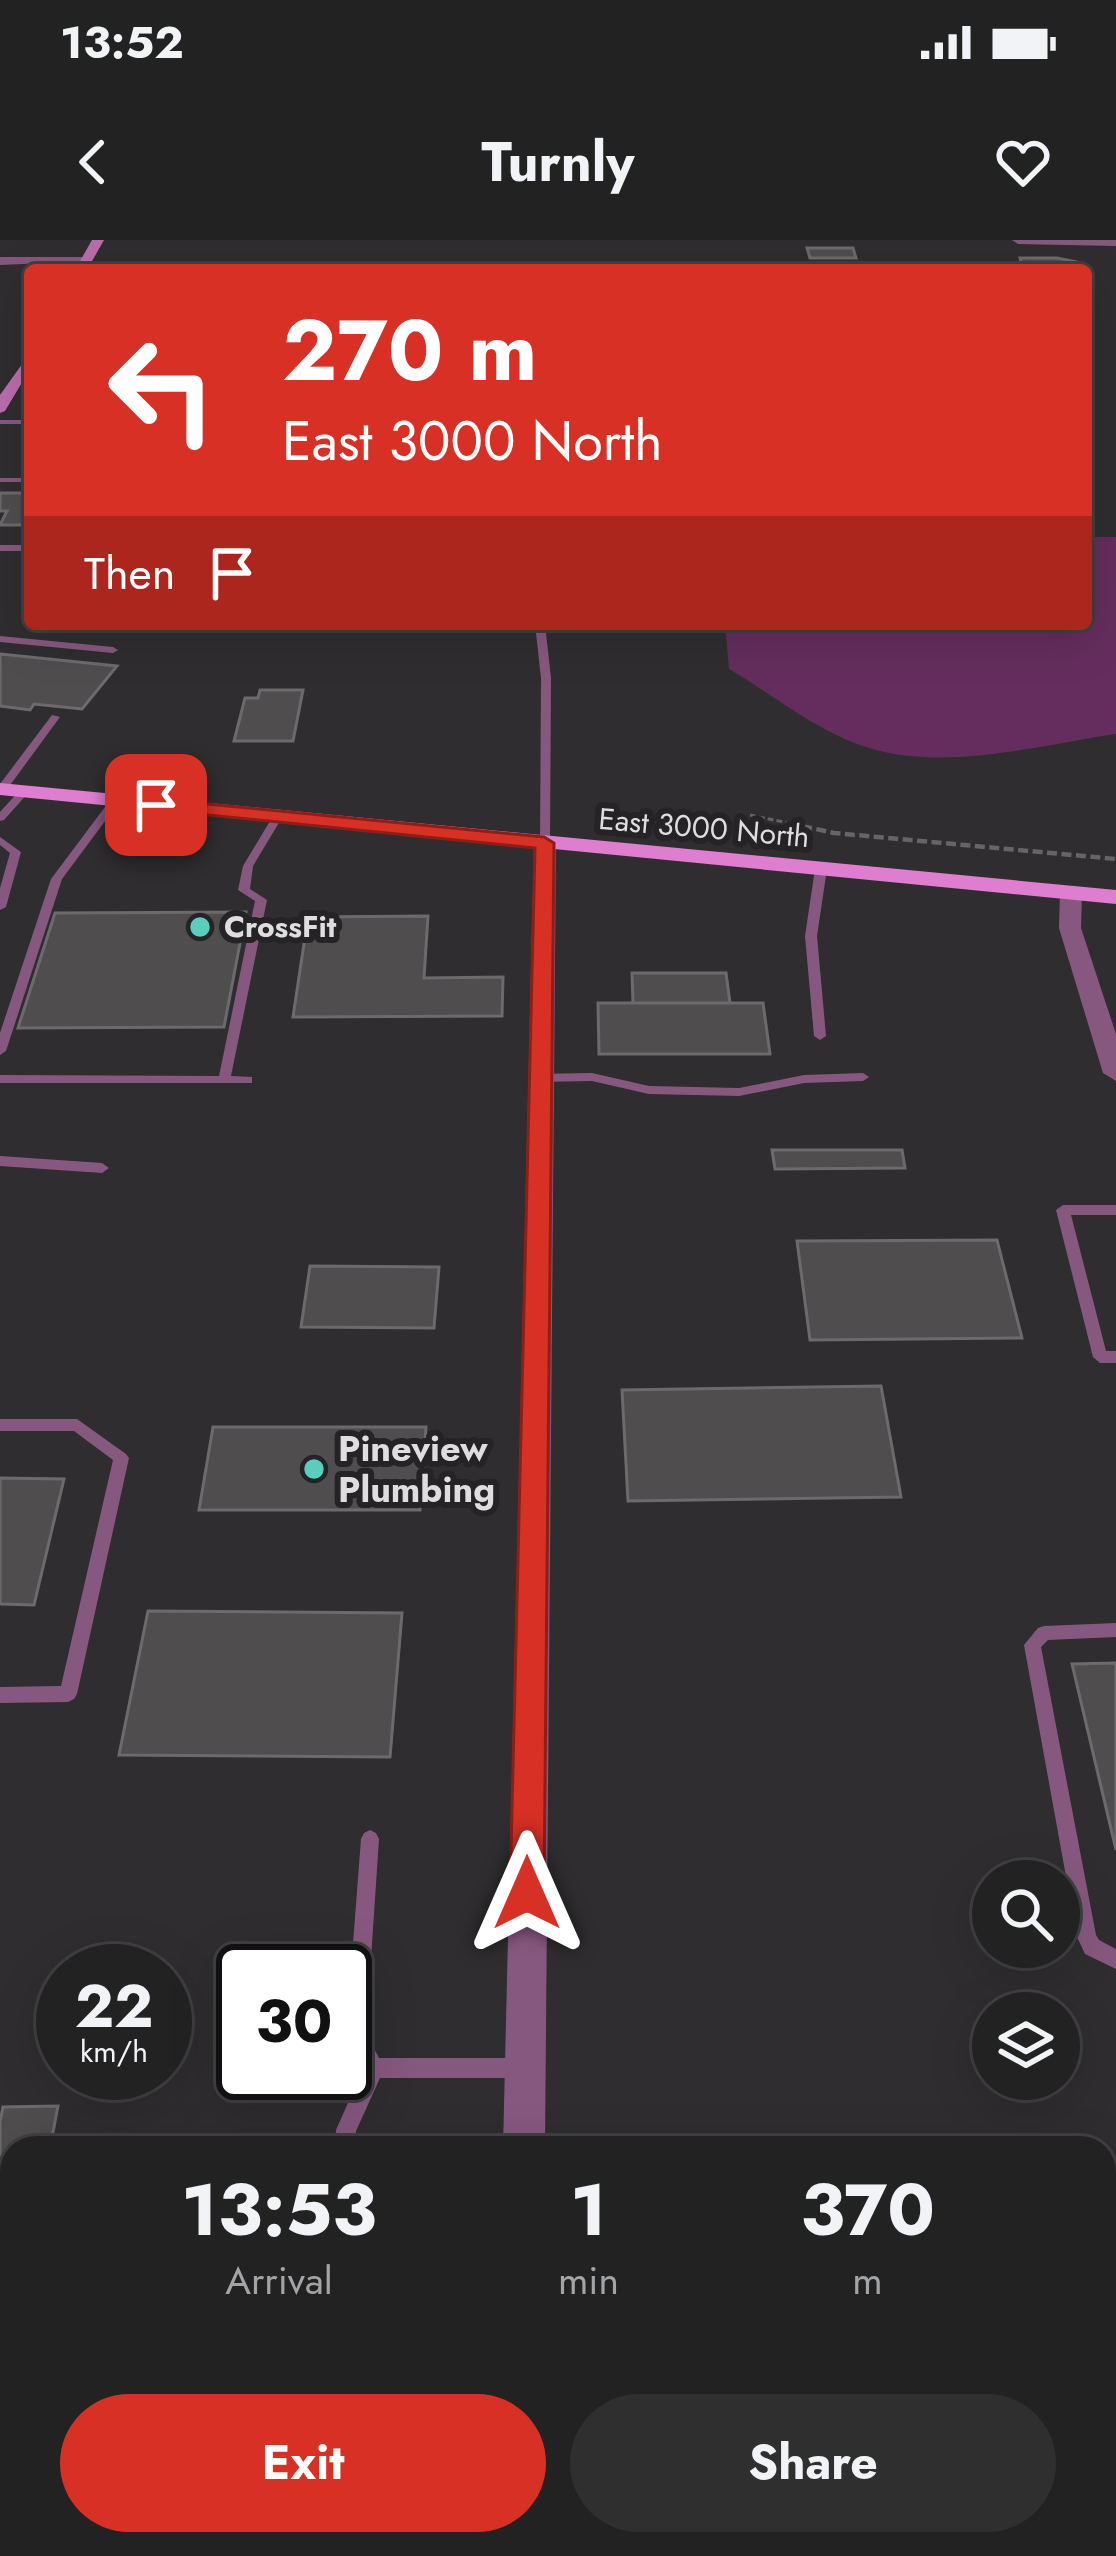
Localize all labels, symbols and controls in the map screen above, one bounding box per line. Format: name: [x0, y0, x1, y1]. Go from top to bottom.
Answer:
text: 13:52: [60, 10, 184, 75]
text: Turnly: [482, 123, 634, 201]
icon: back: [60, 129, 126, 195]
icon: heart: [990, 129, 1056, 195]
text: 270 m: [282, 290, 537, 412]
icon: left: [84, 312, 240, 468]
text: East 3000 North: [282, 402, 663, 480]
icon: arrive: [199, 540, 265, 606]
text: Then: [84, 541, 175, 606]
pin: [105, 754, 207, 856]
icon: arrive: [123, 772, 189, 838]
street label: East 3000 North: [597, 797, 811, 858]
place label: CrossFit: [224, 905, 337, 948]
marker: CrossFit: [187, 914, 213, 940]
place label: Pineview Plumbing: [338, 1422, 495, 1515]
marker: Pineview Plumbing: [301, 1456, 327, 1482]
position arrow: [464, 1830, 590, 1956]
map controls: [972, 1860, 1080, 2100]
button: search: [972, 1860, 1080, 1968]
speed limit sign: 30: [216, 1944, 372, 2100]
text: 22: [75, 1963, 153, 2050]
button: layers: [972, 1992, 1080, 2100]
text: km/h: [80, 2030, 148, 2073]
text: 13:53: [181, 2158, 377, 2262]
text: 1: [570, 2158, 607, 2262]
text: 370: [800, 2158, 935, 2262]
text: Arrival: [225, 2252, 333, 2309]
text: min: [558, 2252, 619, 2309]
text: m: [852, 2252, 883, 2309]
button: Exit: [60, 2394, 546, 2532]
button: Share: [570, 2394, 1056, 2532]

